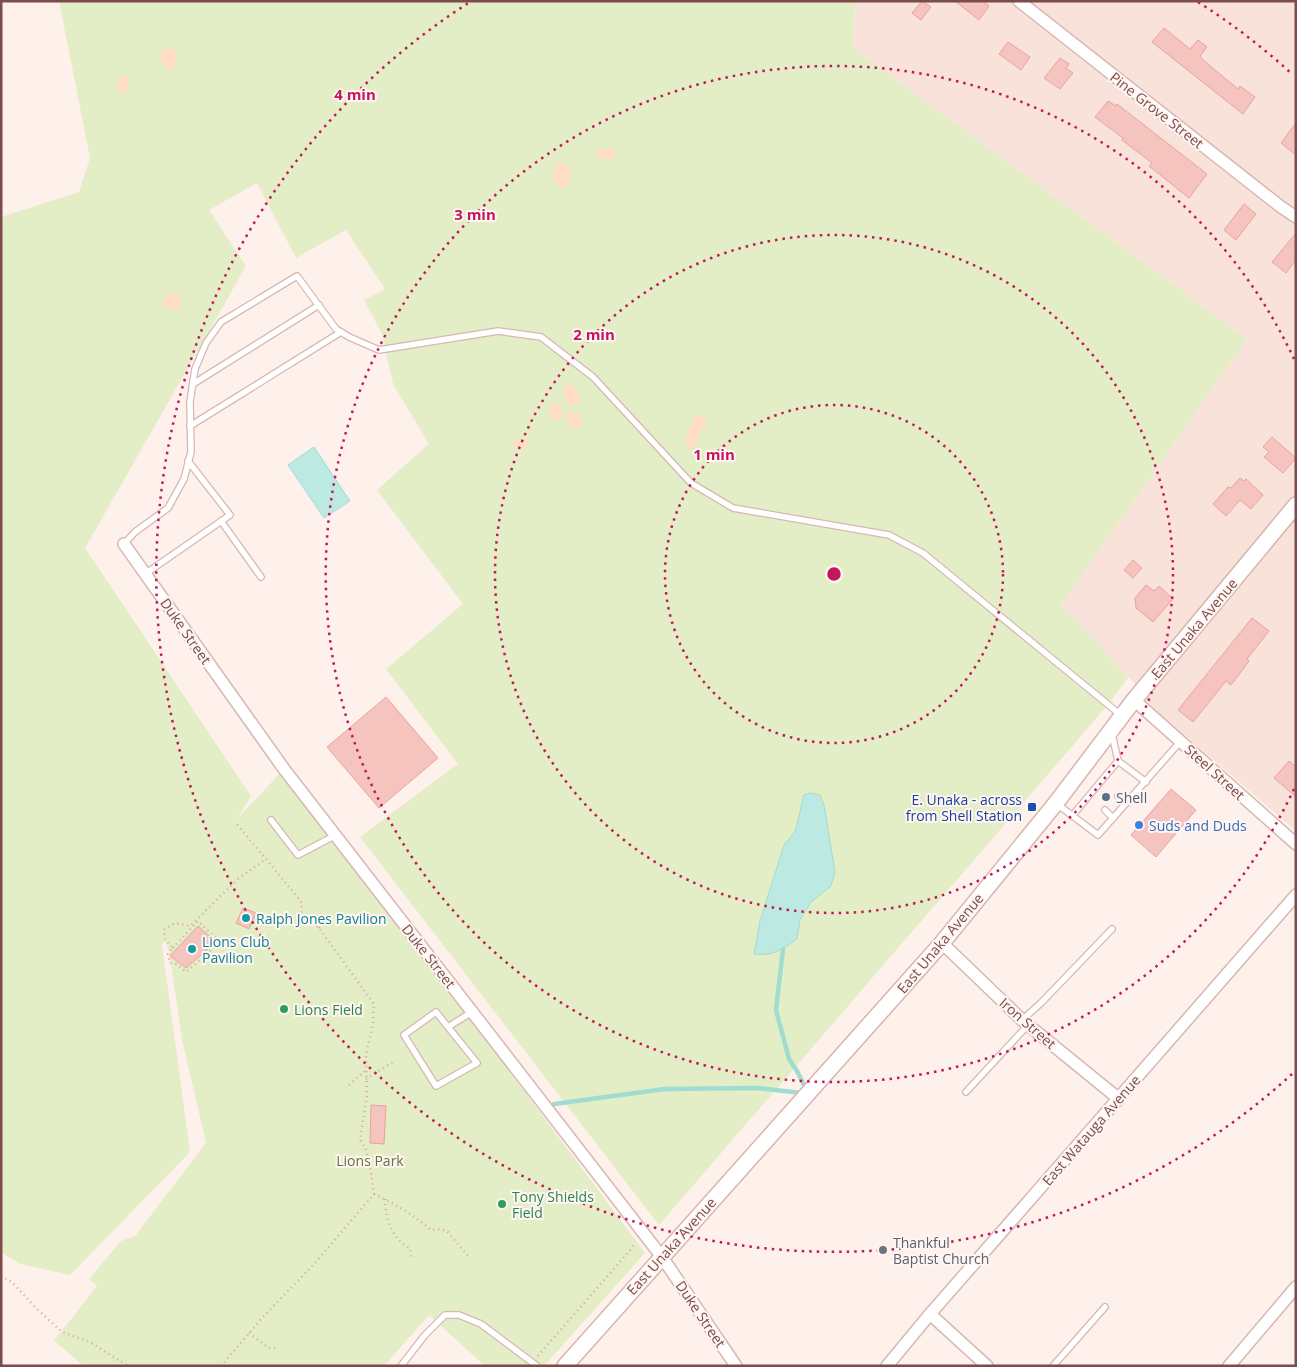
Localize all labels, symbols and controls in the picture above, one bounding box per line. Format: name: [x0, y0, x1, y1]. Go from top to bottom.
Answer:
street label: Pine Grove Street: [1106, 67, 1208, 153]
text: 4 min: [334, 84, 376, 104]
text: 3 min: [454, 204, 496, 224]
text: 2 min: [573, 324, 615, 344]
text: 1 min: [693, 444, 735, 464]
centre of rings: [825, 565, 843, 583]
street label: East Unaka Avenue: [1147, 574, 1242, 682]
street label: Duke Street: [156, 594, 216, 668]
street label: Steel Street: [1181, 740, 1249, 804]
place label: Shell: [1116, 788, 1147, 807]
place label: E. Unaka - across from Shell Station: [906, 790, 1022, 825]
marker: Shell: [1100, 791, 1112, 803]
marker: E. Unaka - across from Shell Station: [1026, 801, 1038, 813]
place label: Suds and Duds: [1149, 816, 1247, 835]
marker: Suds and Duds: [1133, 819, 1145, 831]
street label: East Unaka Avenue: [893, 889, 988, 997]
place label: Ralph Jones Pavilion: [256, 909, 386, 928]
marker: Ralph Jones Pavilion: [240, 912, 252, 924]
street label: Duke Street: [398, 920, 460, 992]
place label: Lions Club Pavilion: [202, 932, 270, 967]
marker: Lions Club Pavilion: [186, 943, 198, 955]
street label: Iron Street: [996, 993, 1060, 1053]
place label: Lions Field: [294, 1000, 363, 1019]
marker: Lions Field: [278, 1003, 290, 1015]
street label: East Watauga Avenue: [1038, 1071, 1144, 1189]
park label: Lions Park: [336, 1151, 404, 1170]
place label: Tony Shields Field: [512, 1187, 594, 1222]
street label: East Unaka Avenue: [622, 1193, 720, 1299]
marker: Tony Shields Field: [496, 1198, 508, 1210]
place label: Thankful Baptist Church: [893, 1233, 989, 1268]
marker: Thankful Baptist Church: [877, 1244, 889, 1256]
street label: Duke Street: [672, 1277, 730, 1351]

